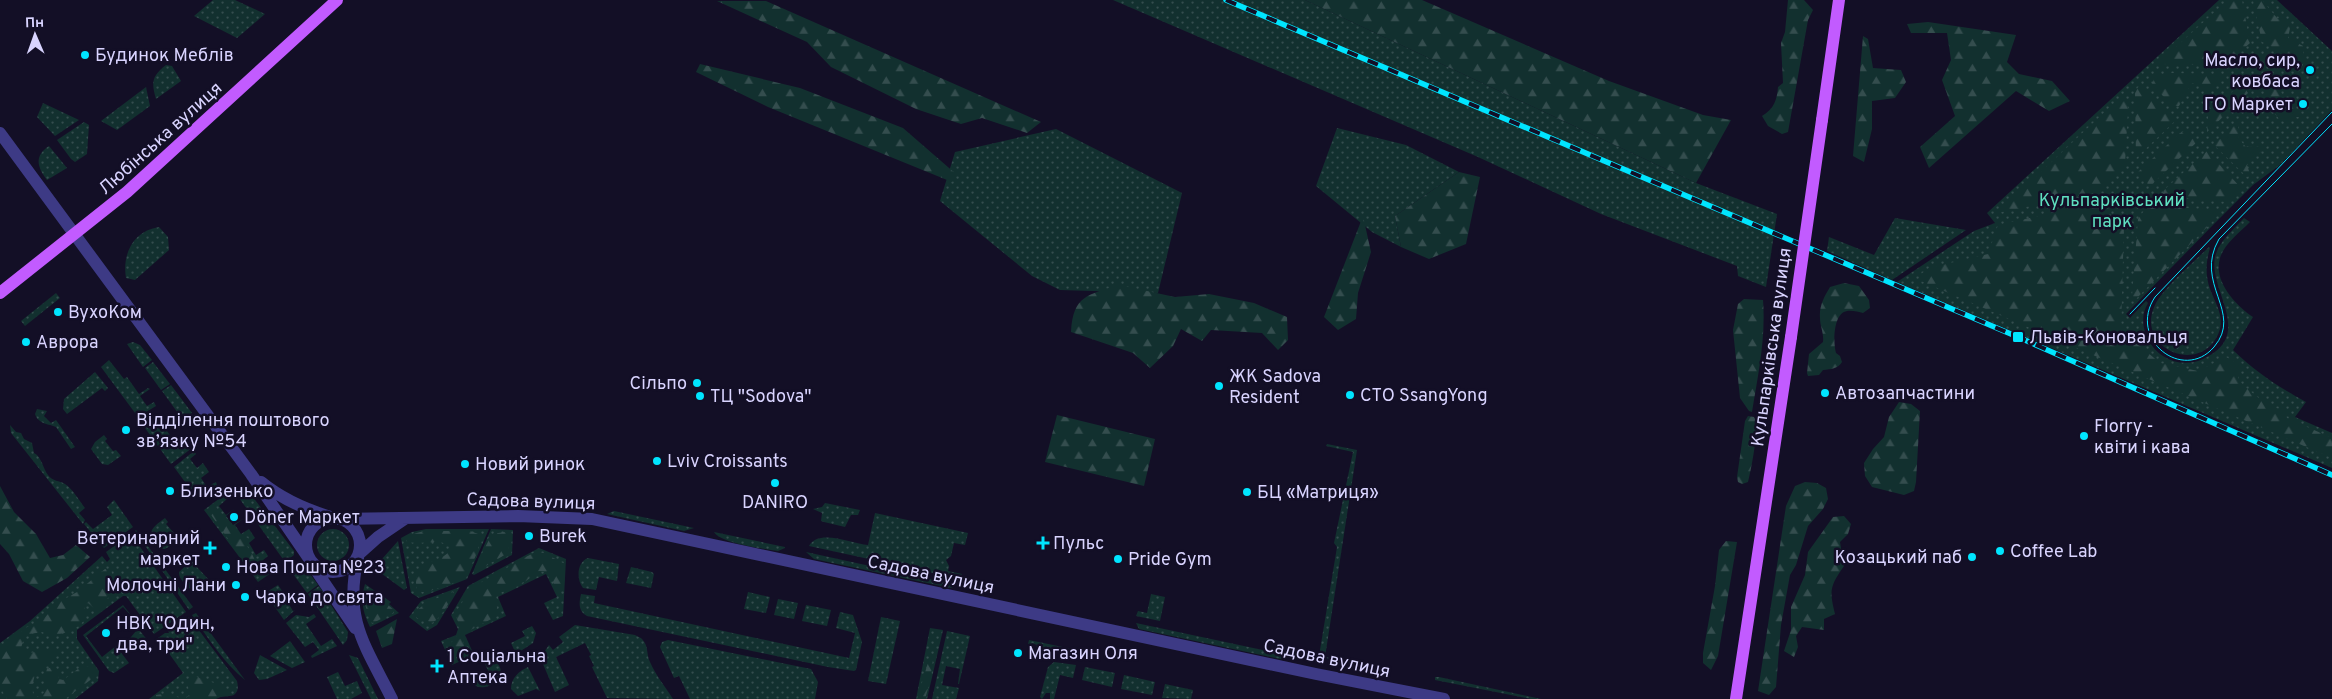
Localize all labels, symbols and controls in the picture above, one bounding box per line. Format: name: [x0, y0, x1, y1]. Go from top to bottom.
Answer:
north arrow: [10, 10, 60, 60]
text: Пн: [25, 15, 44, 32]
place label: Будинок Меблів: [95, 45, 234, 68]
marker: Будинок Меблів: [79, 49, 91, 61]
place label: Масло, сир, ковбаса: [2204, 50, 2300, 94]
marker: Масло, сир, ковбаса: [2304, 64, 2316, 76]
street label: Любінська вулиця: [94, 77, 228, 201]
place label: ГО Маркет: [2204, 94, 2293, 117]
marker: ГО Маркет: [2297, 98, 2309, 110]
park label: Кульпарківський парк: [2039, 190, 2185, 234]
street label: Кульпарківська вулиця: [1747, 246, 1798, 448]
place label: ВухоКом: [68, 302, 142, 325]
marker: ВухоКом: [52, 306, 64, 318]
place label: Львів-Коновальця: [2029, 327, 2188, 350]
marker: Львів-Коновальця: [2011, 330, 2025, 344]
place label: Аврора: [36, 332, 99, 355]
marker: Аврора: [20, 336, 32, 348]
place label: ЖК Sadova Resident: [1229, 366, 1321, 410]
place label: Сільпо: [630, 373, 687, 396]
marker: Сільпо: [691, 377, 703, 389]
marker: ЖК Sadova Resident: [1213, 380, 1225, 392]
place label: Автозапчастини: [1835, 383, 1975, 406]
place label: СТО SsangYong: [1360, 385, 1488, 408]
place label: ТЦ "Sodova": [710, 386, 812, 409]
marker: Автозапчастини: [1819, 387, 1831, 399]
marker: СТО SsangYong: [1344, 389, 1356, 401]
marker: ТЦ "Sodova": [694, 390, 706, 402]
place label: Відділення поштового зв’язку №54: [136, 410, 329, 454]
place label: Florry - квіти і кава: [2094, 416, 2190, 460]
marker: Відділення поштового зв’язку №54: [120, 424, 132, 436]
marker: Florry - квіти і кава: [2078, 430, 2090, 442]
place label: Lviv Croissants: [667, 451, 788, 474]
place label: Новий ринок: [475, 454, 585, 477]
marker: Lviv Croissants: [651, 455, 663, 467]
marker: Новий ринок: [459, 458, 471, 470]
marker: DANIRO: [769, 477, 781, 489]
place label: Близенько: [180, 481, 273, 504]
place label: БЦ «Матриця»: [1257, 482, 1379, 505]
marker: Близенько: [164, 485, 176, 497]
marker: БЦ «Матриця»: [1241, 486, 1253, 498]
street label: Садова вулиця: [466, 489, 596, 516]
place label: DANIRO: [742, 492, 808, 515]
place label: Döner Маркет: [244, 507, 360, 530]
marker: Döner Маркет: [228, 511, 240, 523]
place label: Burek: [539, 526, 587, 549]
place label: Ветеринарний маркет: [77, 528, 200, 572]
marker: Burek: [523, 530, 535, 542]
place label: Пульс: [1053, 533, 1104, 556]
marker: Пульс: [1037, 537, 1049, 549]
place label: Coffee Lab: [2010, 541, 2097, 564]
marker: Ветеринарний маркет: [204, 542, 216, 554]
marker: Coffee Lab: [1994, 545, 2006, 557]
place label: Козацький паб: [1834, 547, 1962, 570]
place label: Pride Gym: [1128, 549, 1212, 572]
street label: Садова вулиця: [865, 551, 996, 600]
marker: Козацький паб: [1966, 551, 1978, 563]
marker: Pride Gym: [1112, 553, 1124, 565]
place label: Нова Пошта №23: [236, 557, 385, 580]
marker: Нова Пошта №23: [220, 561, 232, 573]
place label: Молочні Лани: [106, 575, 226, 598]
marker: Молочні Лани: [230, 579, 242, 591]
place label: Чарка до свята: [255, 587, 383, 610]
marker: Чарка до свята: [239, 591, 251, 603]
place label: НВК "Один, два, три": [116, 613, 214, 657]
marker: НВК "Один, два, три": [100, 627, 112, 639]
street label: Садова вулиця: [1261, 635, 1392, 684]
place label: Магазин Оля: [1028, 643, 1138, 666]
place label: 1 Соціальна Аптека: [447, 646, 546, 690]
marker: Магазин Оля: [1012, 647, 1024, 659]
marker: 1 Соціальна Аптека: [431, 660, 443, 672]

